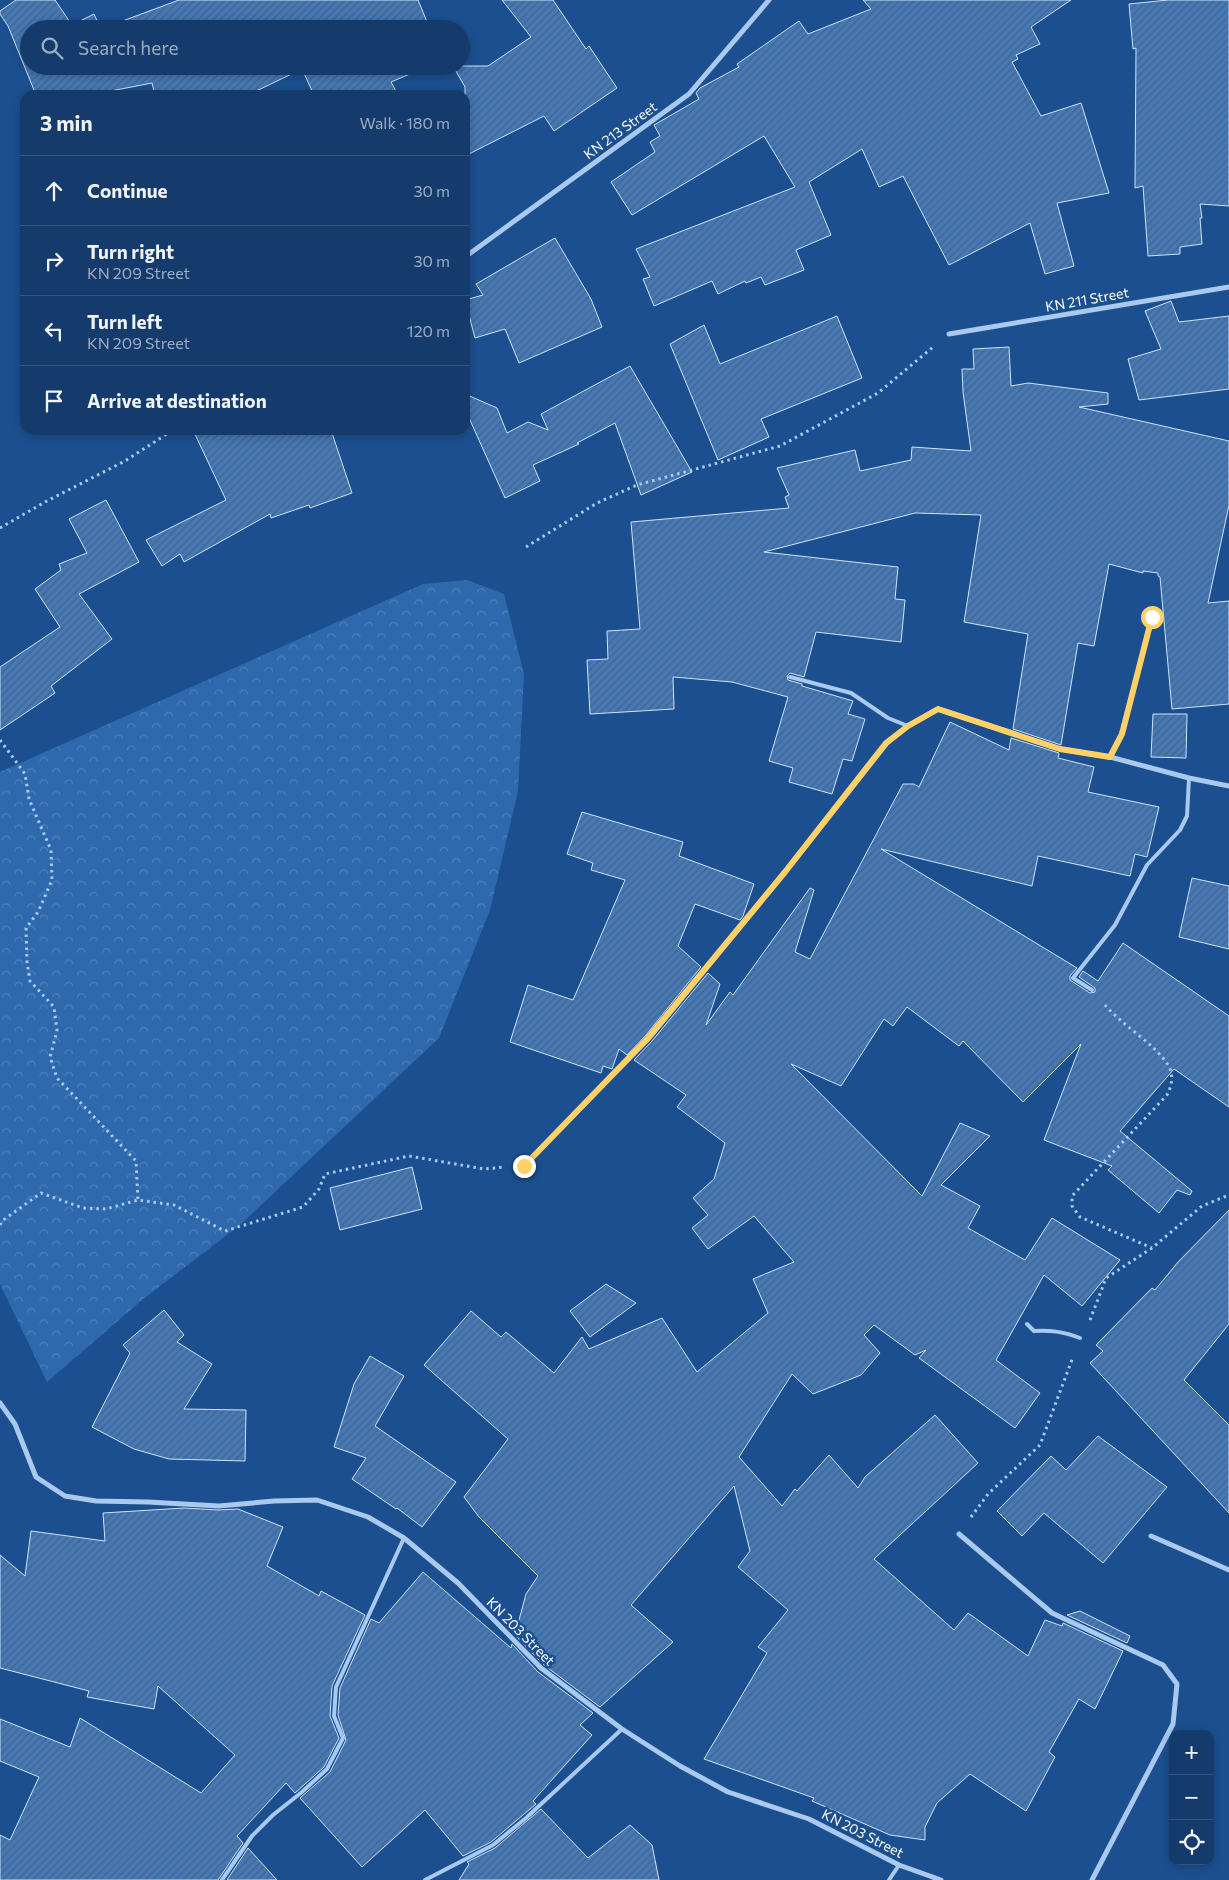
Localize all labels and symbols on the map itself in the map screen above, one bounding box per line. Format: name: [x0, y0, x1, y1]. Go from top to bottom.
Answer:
street label: KN 213 Street: [580, 98, 660, 162]
street label: KN 211 Street: [1044, 283, 1130, 315]
route start: [1141, 606, 1164, 629]
route end: [513, 1155, 536, 1178]
street label: KN 203 Street: [483, 1593, 559, 1669]
street label: KN 203 Street: [819, 1805, 907, 1861]

